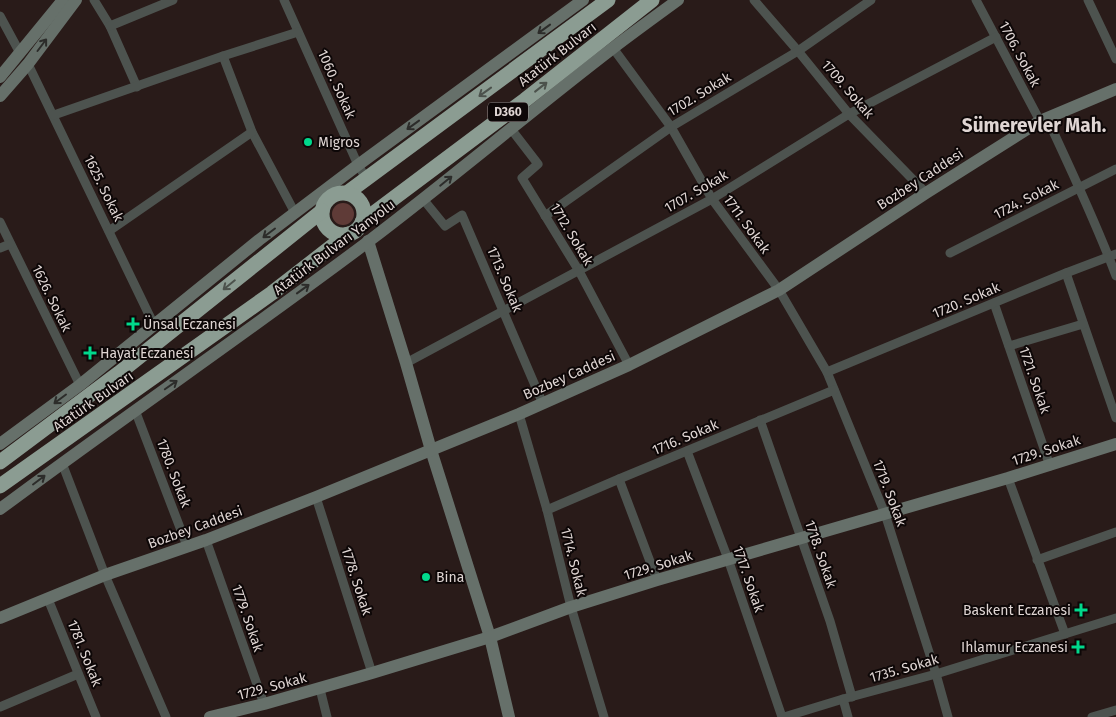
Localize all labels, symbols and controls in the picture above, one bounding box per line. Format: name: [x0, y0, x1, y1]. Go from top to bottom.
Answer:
street label: 1706. Sokak: [995, 18, 1044, 91]
street label: Atatürk Bulvarı: [515, 19, 600, 90]
one-way arrow: [537, 24, 551, 34]
one-way arrow: [37, 39, 48, 52]
street label: 1060. Sokak: [314, 47, 360, 122]
street label: 1709. Sokak: [818, 57, 878, 123]
street label: 1702. Sokak: [664, 68, 735, 120]
one-way arrow: [534, 82, 547, 93]
one-way arrow: [479, 86, 492, 97]
road number: D360: [488, 102, 528, 121]
district label: Sümerevler Mah.: [962, 114, 1106, 137]
one-way arrow: [406, 120, 420, 130]
place label: Migros: [318, 134, 360, 151]
marker: Migros: [302, 136, 314, 148]
street label: Bozbey Caddesi: [874, 145, 967, 214]
street label: 1625. Sokak: [80, 152, 127, 225]
street label: 1707. Sokak: [661, 166, 732, 216]
one-way arrow: [439, 175, 452, 186]
street label: 1724. Sokak: [991, 175, 1062, 223]
street label: 1711. Sokak: [720, 192, 774, 258]
street label: Atatürk Bulvarı Yanyolu: [270, 196, 398, 299]
street label: 1712. Sokak: [546, 200, 597, 269]
one-way arrow: [262, 228, 276, 238]
street label: 1713. Sokak: [483, 244, 526, 315]
street label: 1626. Sokak: [28, 262, 75, 335]
street label: 1720. Sokak: [930, 278, 1003, 322]
one-way arrow: [222, 280, 235, 291]
one-way arrow: [296, 284, 309, 295]
place label: Ünsal Eczanesi: [143, 315, 236, 333]
marker: Ünsal Eczanesi: [127, 318, 139, 330]
place label: Hayat Eczanesi: [100, 345, 194, 362]
street label: 1721. Sokak: [1015, 345, 1054, 416]
marker: Hayat Eczanesi: [84, 347, 96, 359]
street label: Bozbey Caddesi: [520, 347, 618, 403]
street label: Atatürk Bulvarı: [50, 367, 137, 435]
one-way arrow: [164, 379, 177, 390]
one-way arrow: [54, 394, 67, 405]
street label: 1716. Sokak: [650, 416, 722, 459]
street label: 1729. Sokak: [1010, 431, 1083, 470]
street label: 1780. Sokak: [153, 436, 195, 511]
street label: 1719. Sokak: [869, 457, 910, 530]
one-way arrow: [32, 474, 45, 485]
street label: Bozbey Caddesi: [146, 502, 245, 552]
street label: 1718. Sokak: [801, 518, 840, 591]
street label: 1714. Sokak: [557, 526, 590, 599]
street label: 1717. Sokak: [729, 544, 768, 615]
street label: 1778. Sokak: [338, 545, 376, 618]
street label: 1729. Sokak: [622, 547, 695, 584]
place label: Bina: [436, 569, 464, 586]
marker: Bina: [420, 571, 432, 583]
street label: 1779. Sokak: [228, 582, 267, 655]
place label: Baskent Eczanesi: [963, 602, 1071, 619]
marker: Baskent Eczanesi: [1075, 604, 1087, 616]
street label: 1781. Sokak: [64, 618, 106, 690]
place label: Ihlamur Eczanesi: [961, 639, 1068, 656]
marker: Ihlamur Eczanesi: [1072, 641, 1084, 653]
street label: 1735. Sokak: [868, 650, 941, 686]
street label: 1729. Sokak: [236, 669, 309, 704]

